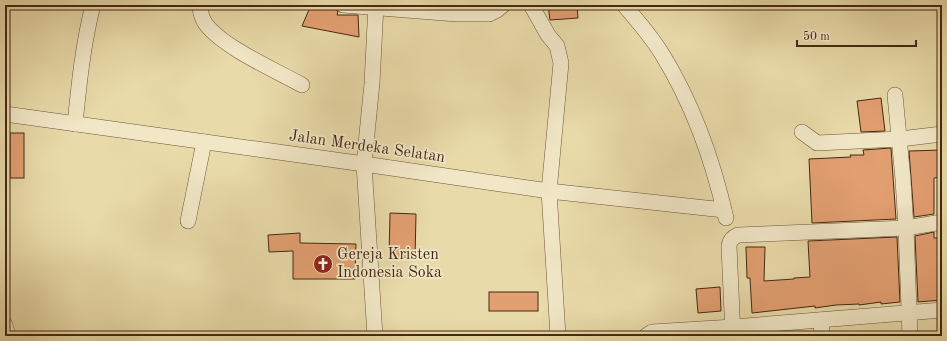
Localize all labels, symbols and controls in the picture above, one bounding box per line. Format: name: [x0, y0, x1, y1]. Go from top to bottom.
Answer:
scale bar: [797, 22, 916, 48]
text: 50 m: [803, 30, 830, 43]
street label: Jalan Merdeka Selatan: [288, 128, 446, 166]
place label: Gereja Kristen Indonesia Soka: [337, 247, 442, 281]
church icon: Gereja Kristen Indonesia Soka: [312, 253, 334, 275]

